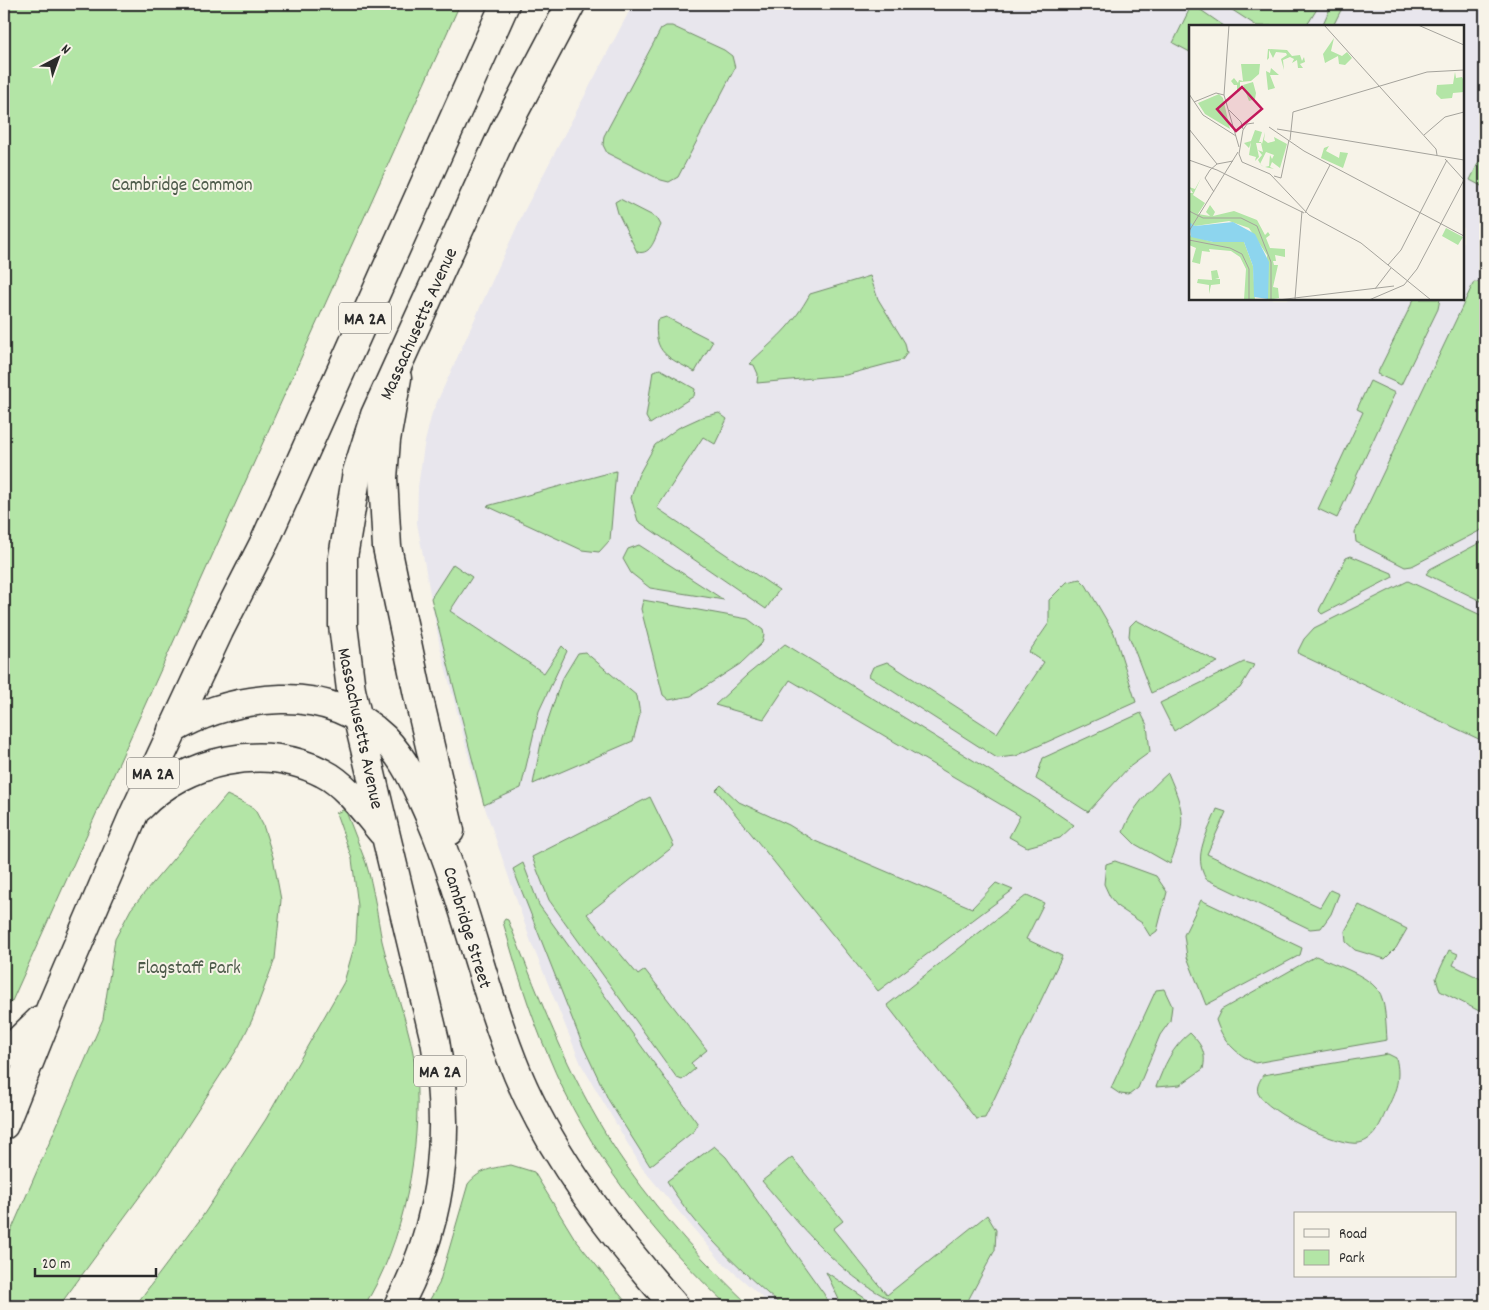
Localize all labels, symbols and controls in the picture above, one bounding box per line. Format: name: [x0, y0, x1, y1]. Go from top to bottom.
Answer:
inset map: [1189, 25, 1464, 300]
north arrow: [32, 32, 82, 82]
text: N: [56, 40, 74, 60]
park label: Cambridge Common: [111, 173, 253, 200]
street label: Massachusetts Avenue: [374, 244, 466, 405]
road number: MA 2A: [339, 302, 391, 334]
street label: Massachusetts Avenue: [328, 646, 389, 812]
road number: MA 2A: [127, 758, 179, 788]
street label: Cambridge Street: [434, 864, 497, 992]
park label: Flagstaff Park: [137, 956, 241, 983]
road number: MA 2A: [414, 1056, 466, 1086]
legend: [1294, 1212, 1456, 1278]
text: Road: [1339, 1224, 1367, 1246]
scale bar: [35, 1245, 156, 1277]
text: Park: [1339, 1248, 1365, 1270]
text: 20 m: [42, 1254, 70, 1276]

